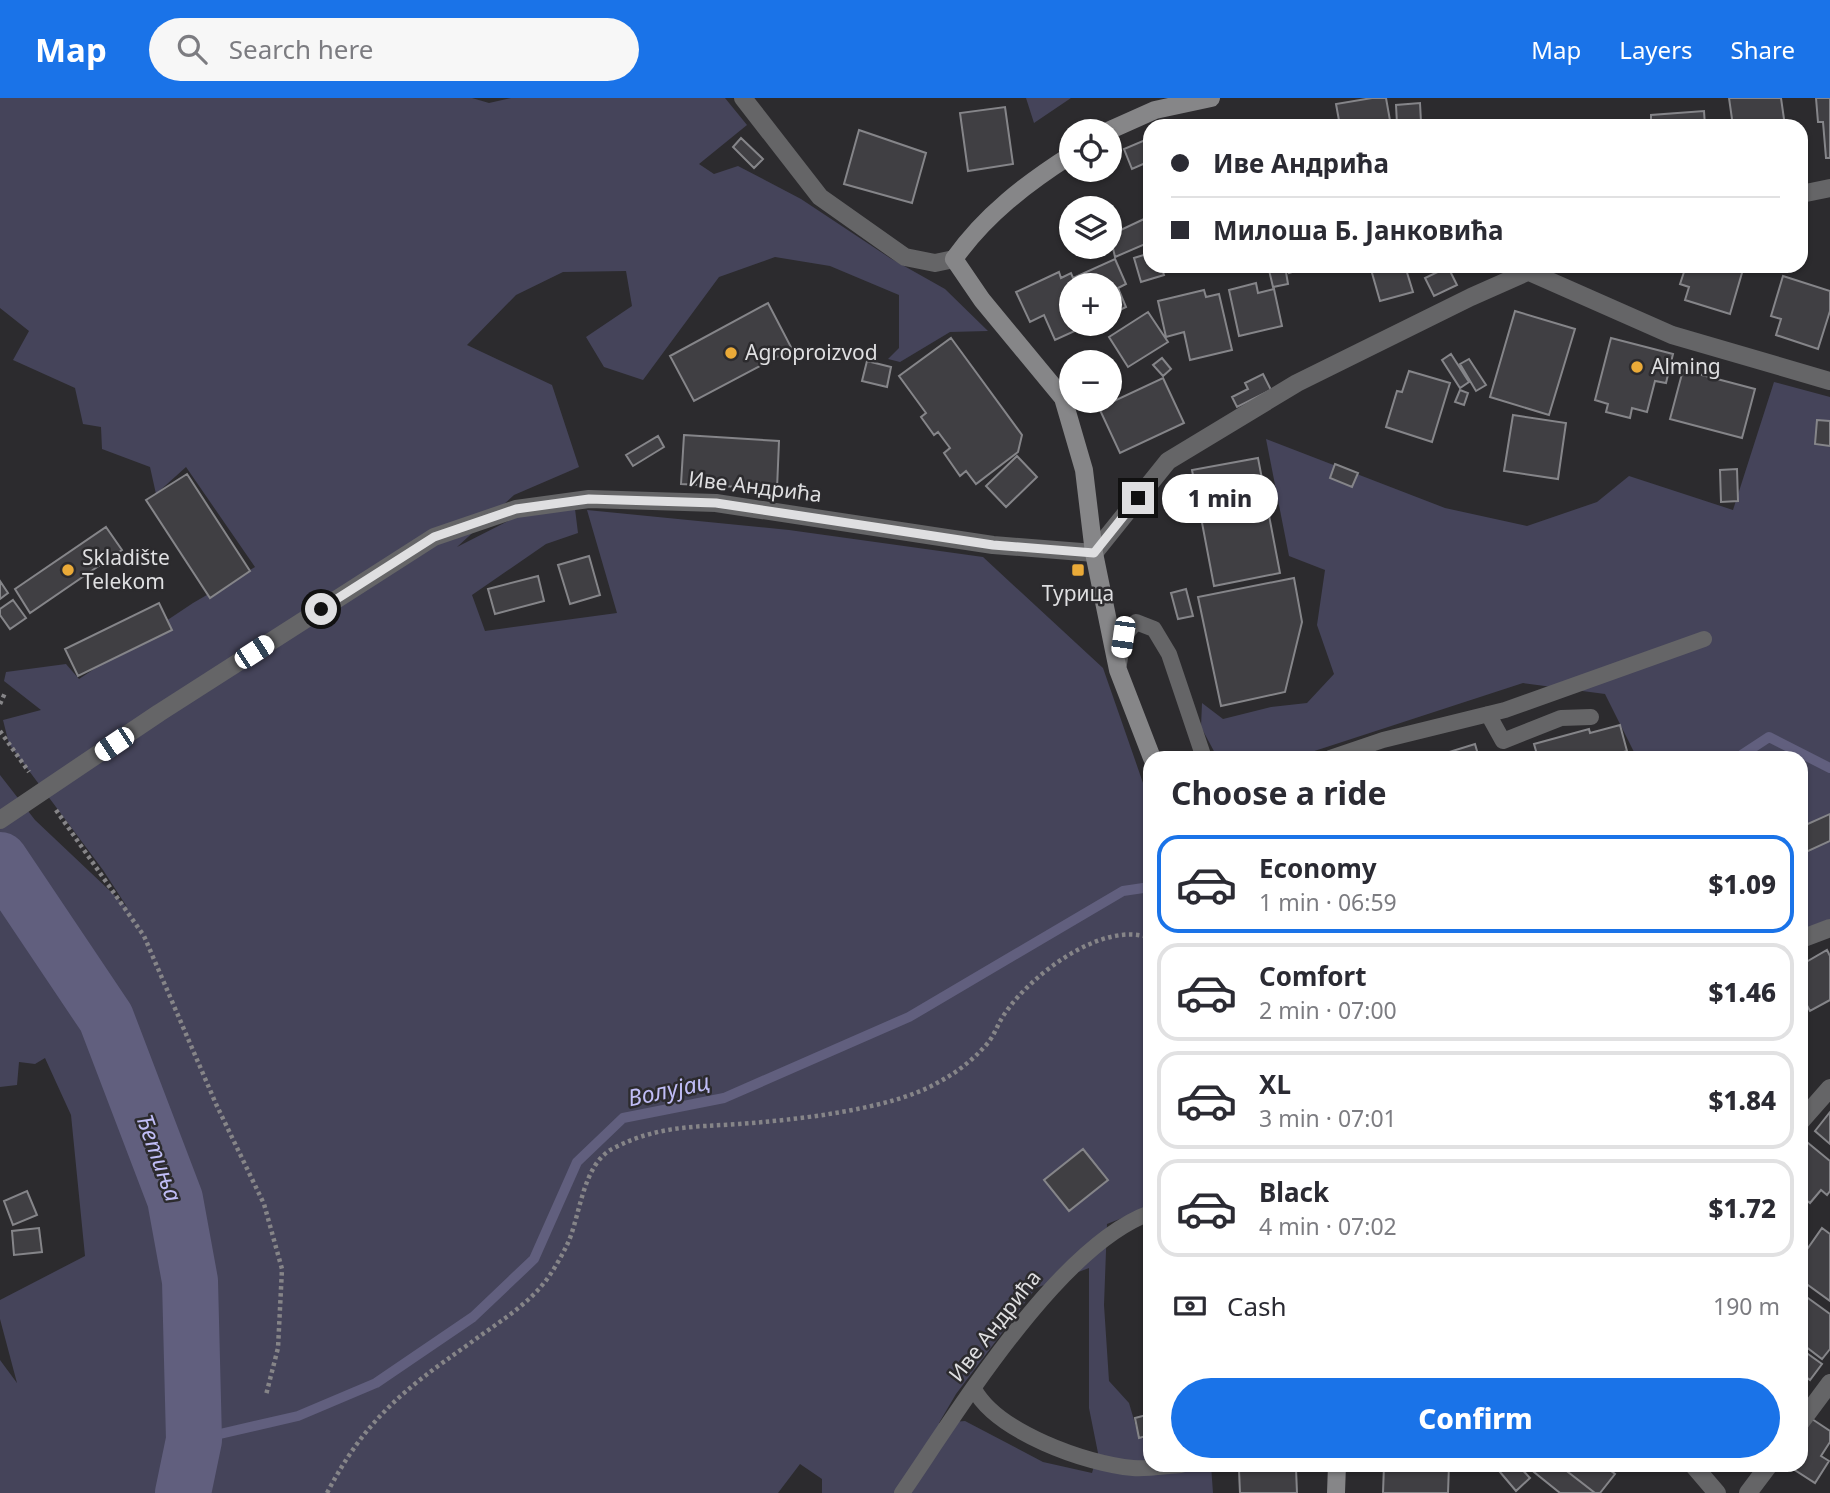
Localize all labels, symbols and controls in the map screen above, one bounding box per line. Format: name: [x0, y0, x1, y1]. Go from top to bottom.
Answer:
search box: [149, 18, 639, 81]
text: Map: [35, 27, 107, 72]
icon: search: [173, 30, 211, 68]
text: Search here: [229, 31, 373, 67]
text: Map: [1531, 33, 1581, 66]
text: Layers: [1619, 33, 1693, 66]
text: Share: [1731, 33, 1795, 66]
map controls: [1059, 119, 1122, 413]
button: locate: [1059, 119, 1122, 182]
text: Иве Андрића: [1213, 145, 1389, 181]
button: layers: [1059, 196, 1122, 259]
text: Милоша Б. Јанковића: [1213, 212, 1504, 248]
button: +: [1059, 273, 1122, 336]
place label: Agroproizvod: [745, 338, 878, 366]
marker: Agroproizvod: [723, 345, 739, 361]
button: −: [1059, 350, 1122, 413]
place label: Alming: [1651, 352, 1721, 380]
marker: Alming: [1629, 359, 1645, 375]
street label: Иве Андрића: [687, 464, 823, 508]
callout: 1 min: [1162, 474, 1278, 522]
route end: [1122, 482, 1154, 514]
text: 1 min: [1188, 482, 1252, 514]
place label: Skladište Telekom: [82, 543, 170, 595]
marker: Skladište Telekom: [60, 562, 76, 578]
marker: Турица: [1070, 562, 1086, 578]
place label: Турица: [1042, 579, 1114, 607]
route start: [305, 593, 337, 625]
car: [1110, 615, 1137, 659]
car: [231, 632, 278, 672]
car: [91, 724, 138, 764]
text: Choose a ride: [1171, 771, 1387, 814]
text: Economy: [1259, 850, 1377, 886]
icon: car: [1175, 853, 1238, 916]
text: $1.09: [1709, 866, 1776, 902]
text: 1 min · 06:59: [1259, 886, 1397, 918]
text: Comfort: [1259, 958, 1367, 994]
icon: car: [1175, 961, 1238, 1024]
text: $1.46: [1709, 974, 1776, 1010]
text: 2 min · 07:00: [1259, 994, 1397, 1026]
water label: Волујац: [625, 1065, 713, 1113]
text: XL: [1259, 1066, 1291, 1102]
icon: car: [1175, 1069, 1238, 1132]
text: $1.84: [1709, 1082, 1776, 1118]
text: 3 min · 07:01: [1259, 1102, 1397, 1134]
water label: Ђетиња: [129, 1109, 191, 1206]
text: Black: [1259, 1174, 1329, 1210]
icon: car: [1175, 1177, 1238, 1240]
text: $1.72: [1709, 1190, 1776, 1226]
text: 4 min · 07:02: [1259, 1210, 1397, 1242]
street label: Иве Андрића: [942, 1264, 1047, 1387]
icon: cash: [1171, 1287, 1209, 1325]
text: Cash: [1227, 1288, 1287, 1324]
text: 190 m: [1713, 1290, 1780, 1322]
button: Confirm: [1171, 1378, 1780, 1458]

